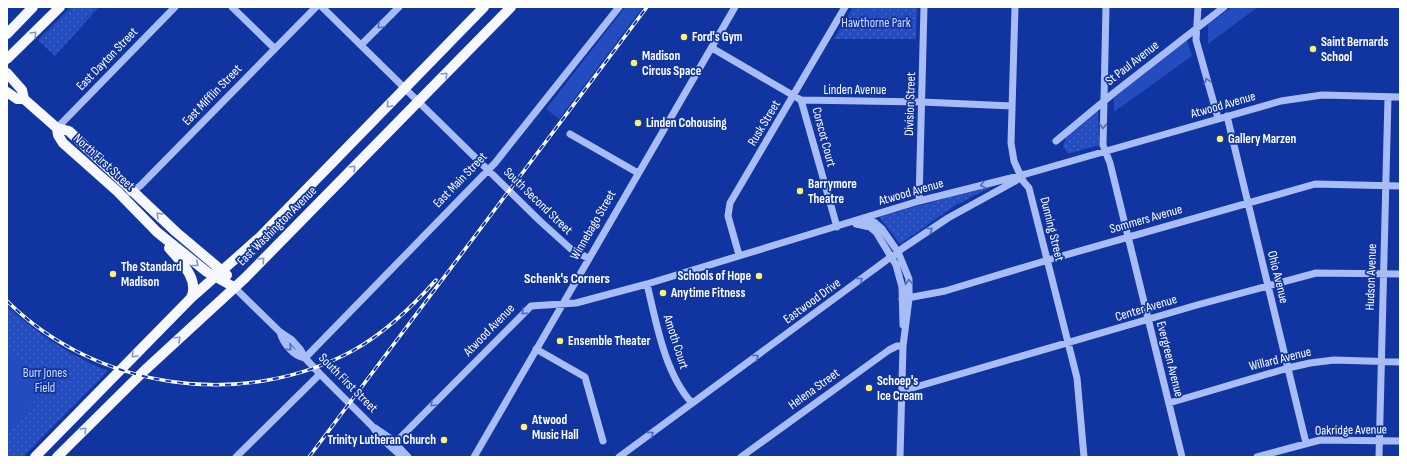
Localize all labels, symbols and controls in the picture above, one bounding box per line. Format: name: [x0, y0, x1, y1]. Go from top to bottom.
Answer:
park label: Hawthorne Park: [841, 15, 911, 31]
one-way arrow: [377, 21, 385, 29]
street label: East Dayton Street: [73, 24, 141, 94]
place label: Ford's Gym: [692, 29, 743, 45]
one-way arrow: [29, 31, 37, 38]
marker: Ford's Gym: [679, 32, 689, 42]
place label: Saint Bernards School: [1321, 34, 1388, 65]
street label: St Paul Avenue: [1102, 37, 1162, 89]
marker: Saint Bernards School: [1308, 44, 1318, 54]
place label: Madison Circus Space: [642, 48, 702, 79]
marker: Madison Circus Space: [629, 58, 639, 68]
street label: East Mifflin Street: [179, 61, 245, 129]
one-way arrow: [440, 72, 447, 80]
street label: Division Street: [901, 72, 919, 136]
one-way arrow: [1203, 78, 1212, 85]
street label: Linden Avenue: [824, 82, 886, 98]
street label: Atwood Avenue: [1188, 88, 1257, 122]
street label: Rusk Street: [744, 97, 784, 149]
one-way arrow: [386, 100, 394, 108]
street label: Corscot Court: [808, 105, 840, 169]
place label: Linden Cohousing: [646, 115, 727, 131]
marker: Linden Cohousing: [633, 118, 643, 128]
one-way arrow: [1099, 123, 1107, 129]
street label: North First Street: [70, 130, 138, 194]
place label: Gallery Marzen: [1228, 131, 1296, 147]
marker: Gallery Marzen: [1215, 134, 1225, 144]
street label: East Main Street: [430, 149, 490, 211]
street label: South Second Street: [500, 164, 576, 238]
one-way arrow: [348, 165, 356, 173]
street label: Atwood Avenue: [876, 175, 945, 209]
place label: Barrymore Theatre: [808, 176, 857, 207]
one-way arrow: [980, 180, 986, 188]
street label: East Washington Avenue: [234, 183, 320, 269]
marker: Barrymore Theatre: [795, 186, 805, 196]
street label: Winnebago Street: [567, 187, 619, 263]
street label: Dunning Street: [1036, 195, 1068, 263]
street label: Sommers Avenue: [1108, 201, 1184, 237]
one-way arrow: [156, 212, 164, 220]
one-way arrow: [926, 227, 933, 235]
street label: Hudson Avenue: [1362, 243, 1380, 311]
street label: Ohio Avenue: [1264, 249, 1292, 305]
one-way arrow: [257, 257, 265, 265]
place label: The Standard Madison: [121, 259, 182, 290]
one-way arrow: [192, 259, 199, 266]
place label: Schools of Hope: [677, 268, 751, 284]
marker: The Standard Madison: [108, 269, 118, 279]
district label: Schenk's Corners: [524, 270, 610, 287]
marker: Schools of Hope: [754, 271, 764, 281]
street label: Eastwood Drive: [780, 275, 844, 327]
one-way arrow: [856, 278, 863, 285]
one-way arrow: [905, 279, 914, 285]
place label: Anytime Fitness: [670, 285, 745, 301]
marker: Anytime Fitness: [658, 288, 668, 298]
street label: Center Avenue: [1113, 291, 1179, 325]
street label: Atwood Avenue: [459, 300, 518, 360]
one-way arrow: [522, 307, 529, 314]
street label: Amoth Court: [659, 312, 692, 371]
street label: Evergreen Avenue: [1153, 319, 1187, 399]
place label: Ensemble Theater: [568, 333, 650, 349]
one-way arrow: [173, 336, 181, 344]
marker: Ensemble Theater: [555, 336, 565, 346]
one-way arrow: [285, 343, 292, 350]
street label: Willard Avenue: [1247, 344, 1313, 374]
one-way arrow: [131, 350, 139, 358]
street label: South First Street: [315, 350, 381, 416]
one-way arrow: [751, 355, 758, 362]
park label: Burr Jones Field: [23, 365, 67, 396]
street label: Helena Street: [785, 365, 843, 413]
place label: Schoep's Ice Cream: [877, 373, 923, 404]
marker: Schoep's Ice Cream: [864, 383, 874, 393]
one-way arrow: [430, 399, 438, 407]
place label: Atwood Music Hall: [531, 412, 579, 443]
street label: Oakridge Avenue: [1315, 421, 1387, 439]
marker: Atwood Music Hall: [519, 422, 529, 432]
one-way arrow: [79, 427, 87, 434]
one-way arrow: [647, 431, 654, 439]
place label: Trinity Lutheran Church: [327, 432, 436, 448]
marker: Trinity Lutheran Church: [439, 435, 449, 445]

